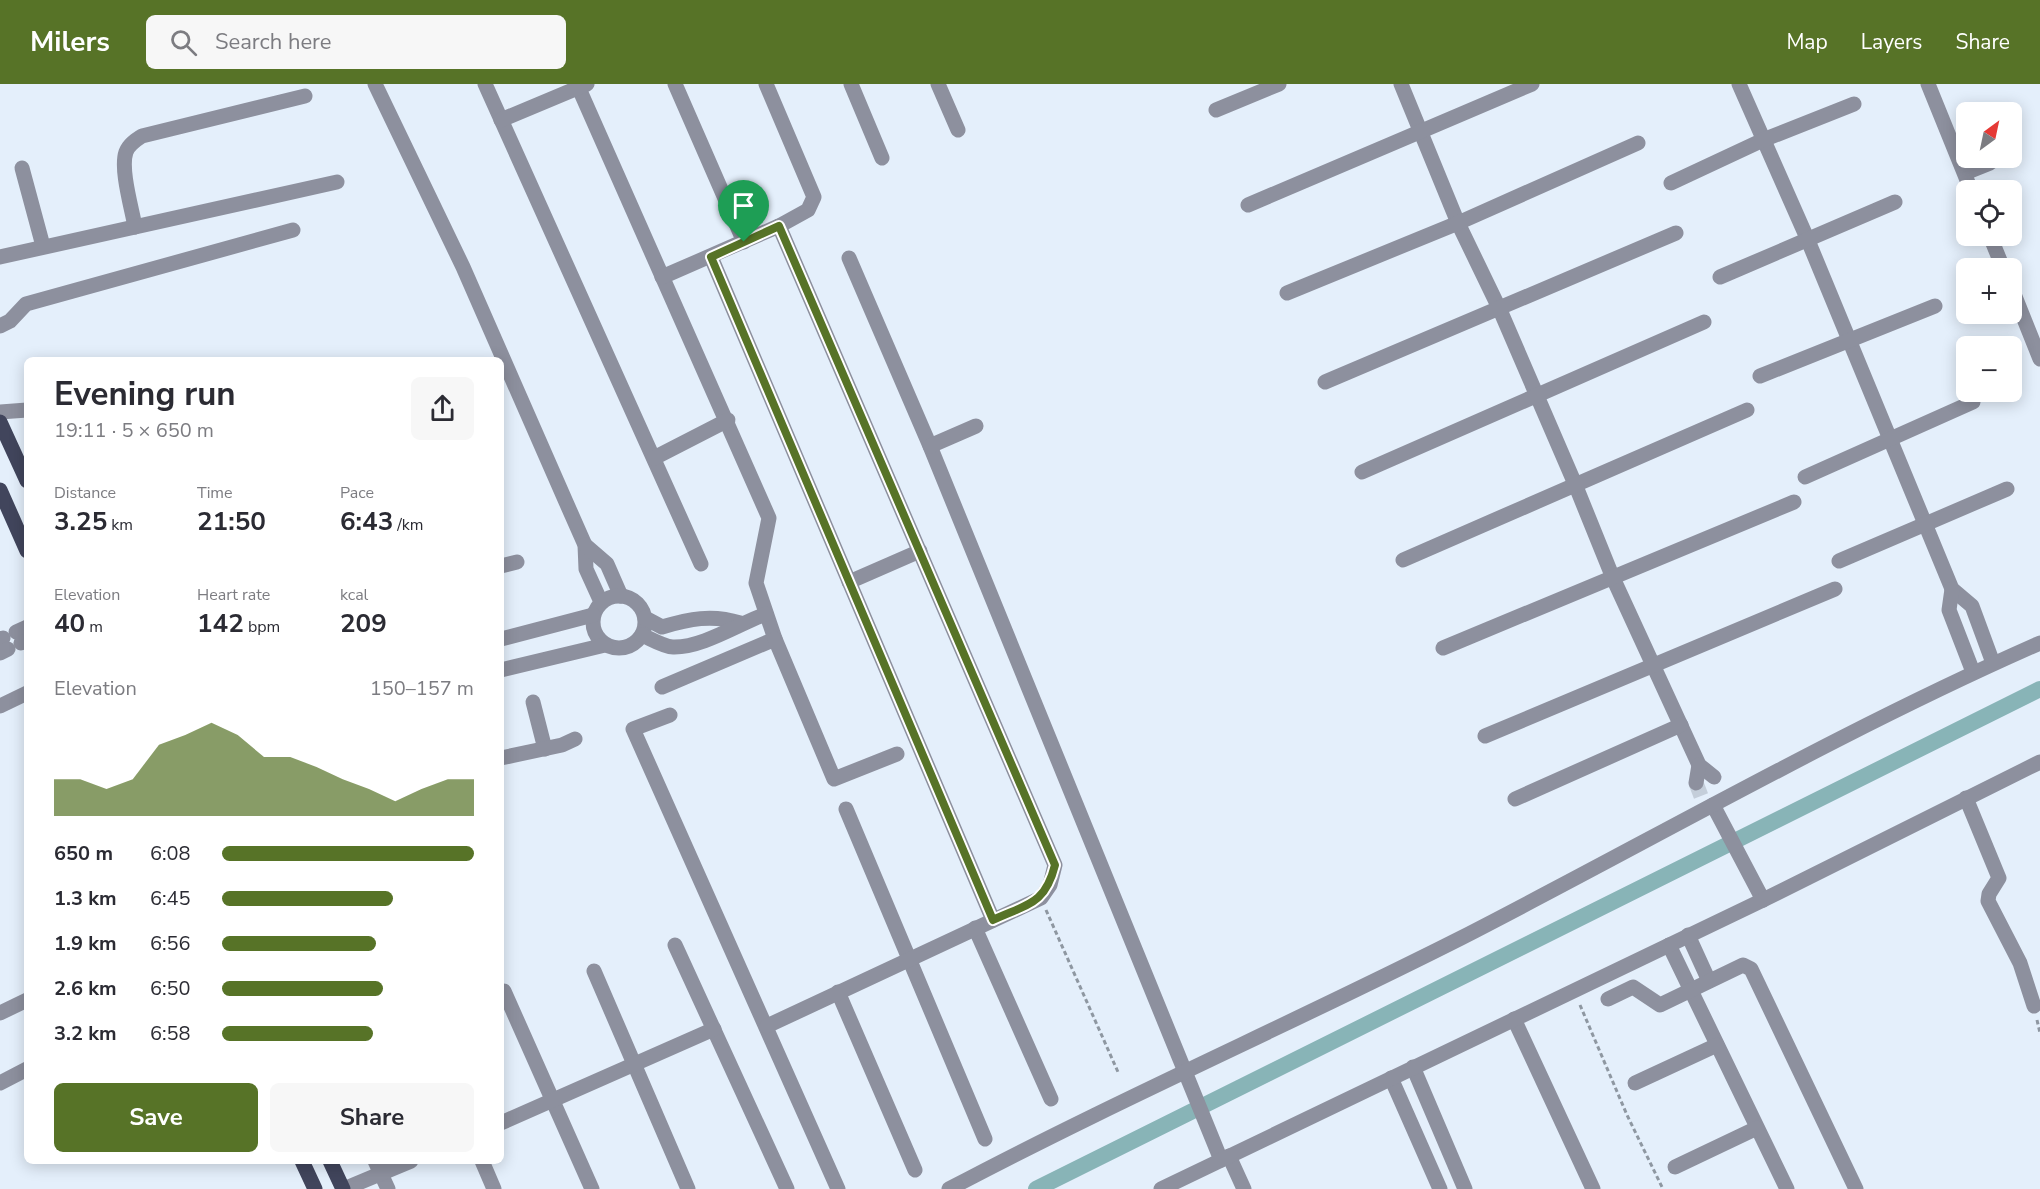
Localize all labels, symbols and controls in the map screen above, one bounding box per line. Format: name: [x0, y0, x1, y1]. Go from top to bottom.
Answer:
search box: [146, 15, 566, 69]
text: Milers: [30, 23, 110, 61]
icon: search: [167, 26, 200, 59]
text: Search here: [215, 27, 332, 57]
text: Map: [1786, 28, 1828, 56]
text: Layers: [1861, 28, 1922, 56]
text: Share: [1955, 28, 2010, 56]
north arrow: [1956, 102, 2022, 168]
map controls: [1956, 102, 2022, 402]
pin: [718, 180, 769, 242]
button: locate: [1956, 180, 2022, 246]
icon: arrive: [727, 189, 760, 222]
button: +: [1956, 258, 2022, 324]
button: −: [1956, 336, 2022, 402]
text: Evening run: [54, 372, 236, 417]
button: share: [411, 377, 474, 440]
text: 19:11 · 5 × 650 m: [54, 417, 214, 444]
text: Distance: [54, 482, 116, 504]
text: Time: [197, 482, 233, 504]
text: Pace: [340, 482, 374, 504]
text: 3.25: [54, 504, 107, 539]
text: 21:50: [197, 504, 266, 539]
text: 6:43: [340, 504, 393, 539]
text: km: [107, 514, 133, 536]
text: /km: [393, 514, 424, 536]
text: Elevation: [54, 584, 120, 606]
text: Heart rate: [197, 584, 270, 606]
text: kcal: [340, 584, 368, 606]
text: 40: [54, 606, 85, 641]
text: 142: [197, 606, 244, 641]
text: 209: [340, 606, 387, 641]
text: m: [85, 616, 103, 638]
text: bpm: [244, 616, 280, 638]
text: Elevation: [54, 675, 137, 702]
text: 150–157 m: [370, 675, 474, 702]
text: 650 m: [54, 840, 113, 867]
text: 6:08: [150, 840, 191, 867]
text: 1.3 km: [54, 885, 117, 912]
text: 6:45: [150, 885, 191, 912]
text: 1.9 km: [54, 930, 117, 957]
text: 6:56: [150, 930, 191, 957]
text: 2.6 km: [54, 975, 117, 1002]
text: 6:50: [150, 975, 191, 1002]
text: 3.2 km: [54, 1020, 117, 1047]
text: 6:58: [150, 1020, 191, 1047]
button: Save: [54, 1083, 258, 1152]
button: Share: [270, 1083, 474, 1152]

